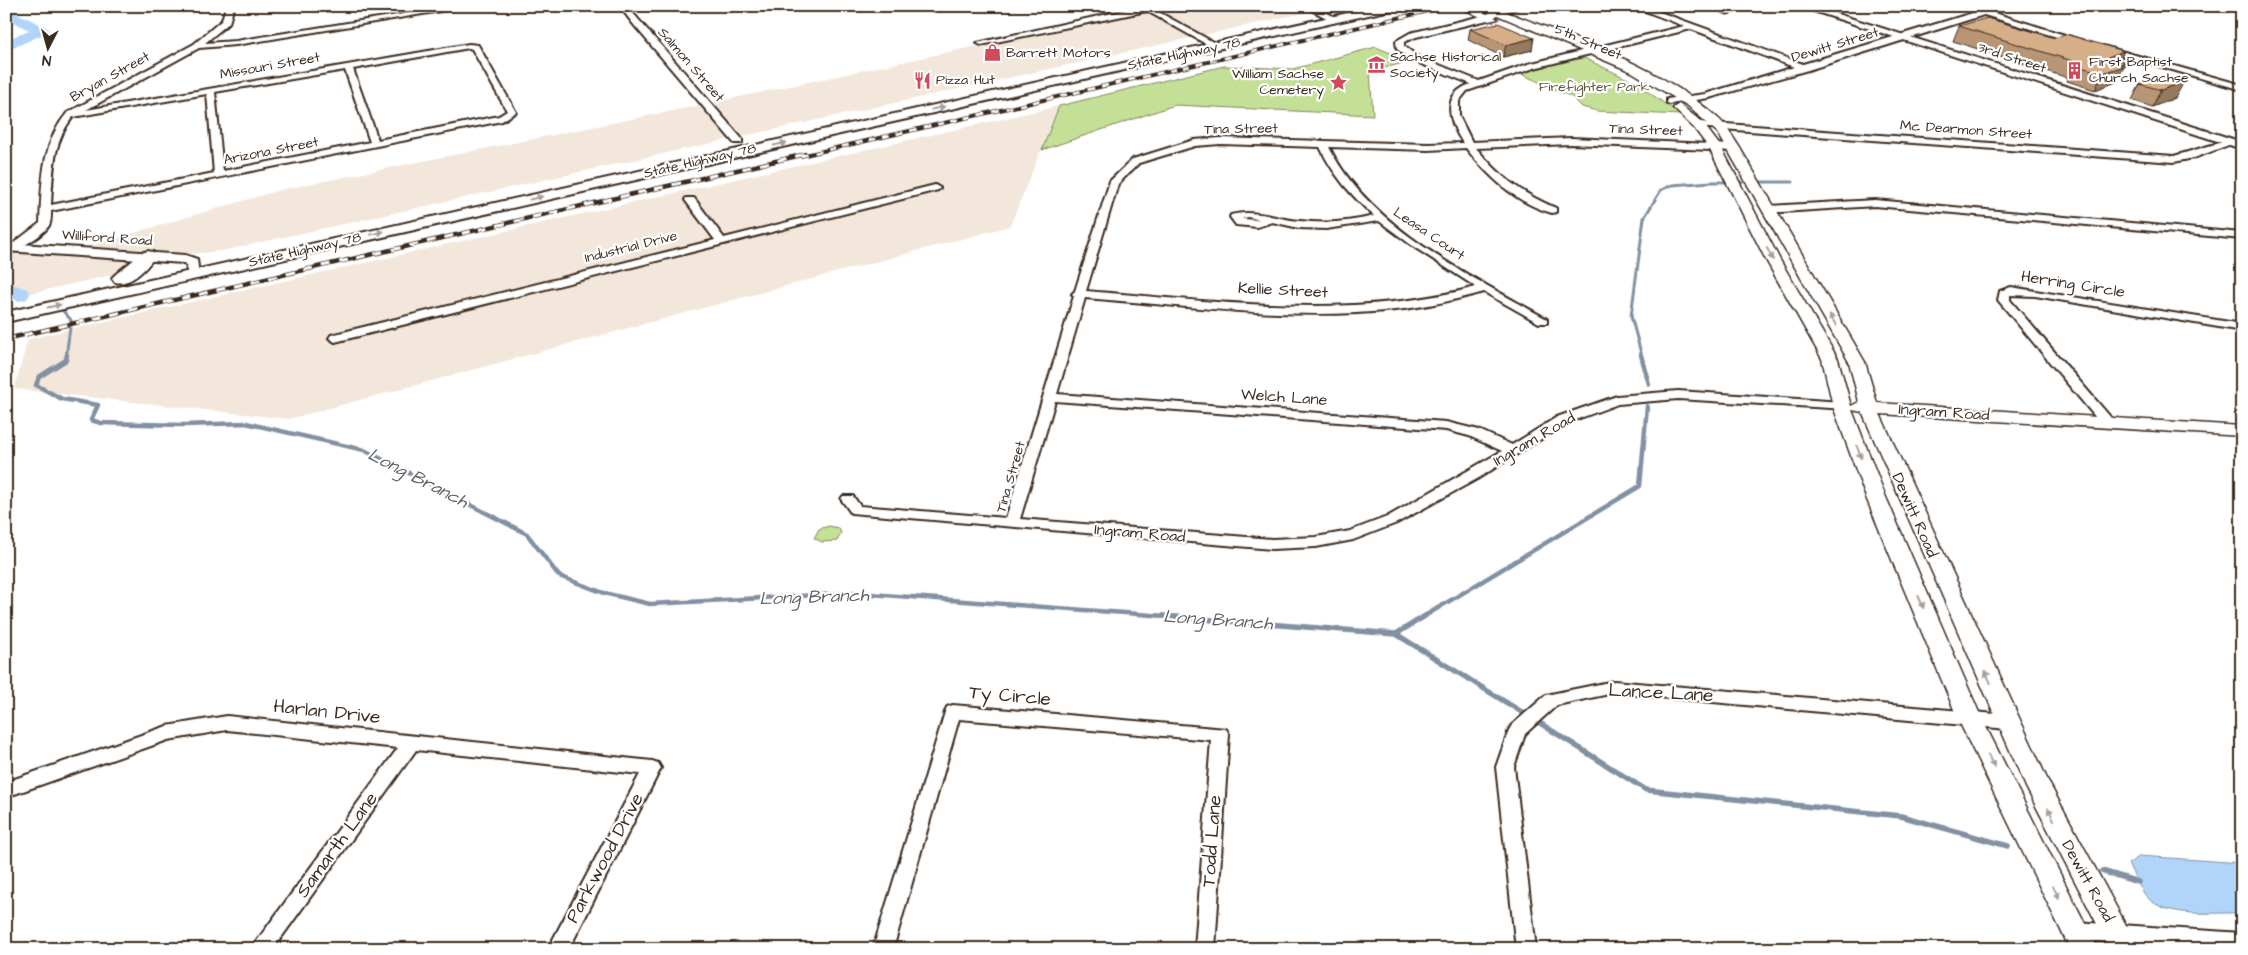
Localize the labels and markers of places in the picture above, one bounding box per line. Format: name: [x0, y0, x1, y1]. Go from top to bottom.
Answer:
shop icon: Barrett Motors: [982, 43, 1002, 63]
place label: Barrett Motors: [1006, 43, 1111, 63]
place label: Sachse Historical Society: [1390, 47, 1501, 83]
place label: First Baptist Church Sachse: [2089, 52, 2189, 88]
museum icon: Sachse Historical Society: [1366, 55, 1386, 75]
building icon: First Baptist Church Sachse: [2065, 60, 2085, 80]
place label: William Sachse Cemetery: [1232, 64, 1324, 100]
restaurant icon: Pizza Hut: [912, 70, 932, 90]
place label: Pizza Hut: [936, 70, 995, 90]
place icon: William Sachse Cemetery: [1328, 72, 1348, 92]

